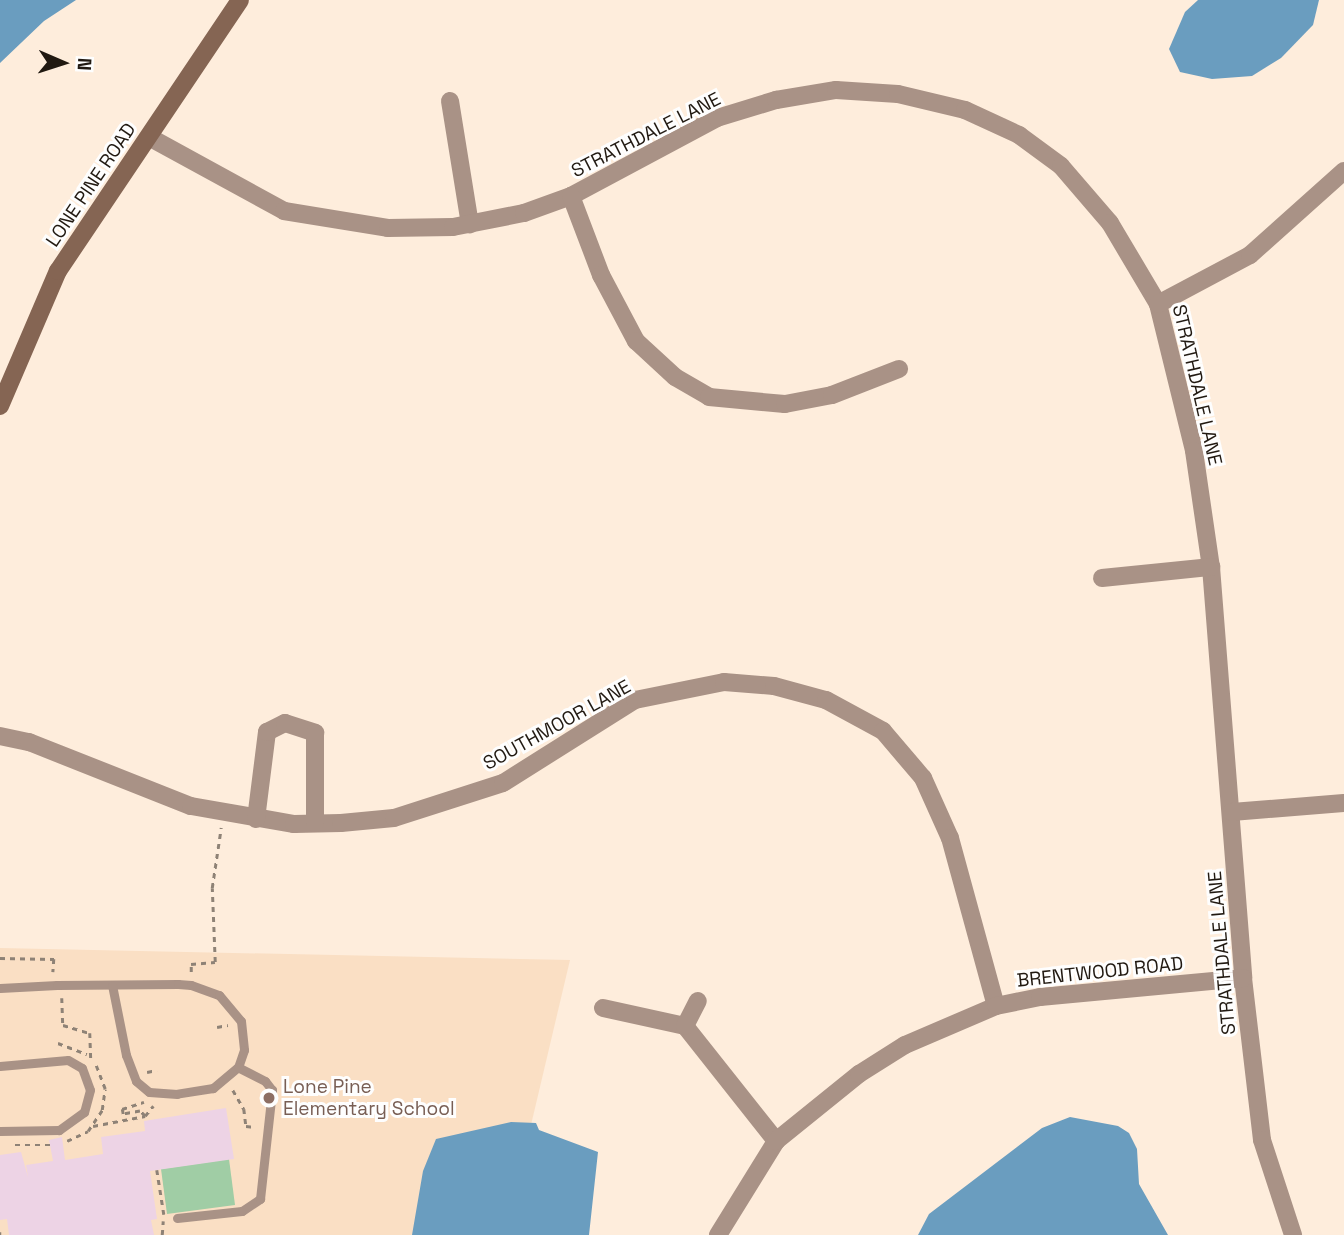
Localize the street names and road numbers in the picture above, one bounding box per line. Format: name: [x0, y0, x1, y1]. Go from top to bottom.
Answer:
street label: STRATHDALE LANE: [568, 88, 724, 182]
street label: LONE PINE ROAD: [41, 119, 141, 251]
street label: STRATHDALE LANE: [1167, 302, 1227, 468]
street label: SOUTHMOOR LANE: [479, 675, 635, 775]
street label: STRATHDALE LANE: [1203, 870, 1241, 1036]
street label: BRENTWOOD ROAD: [1016, 952, 1184, 992]

